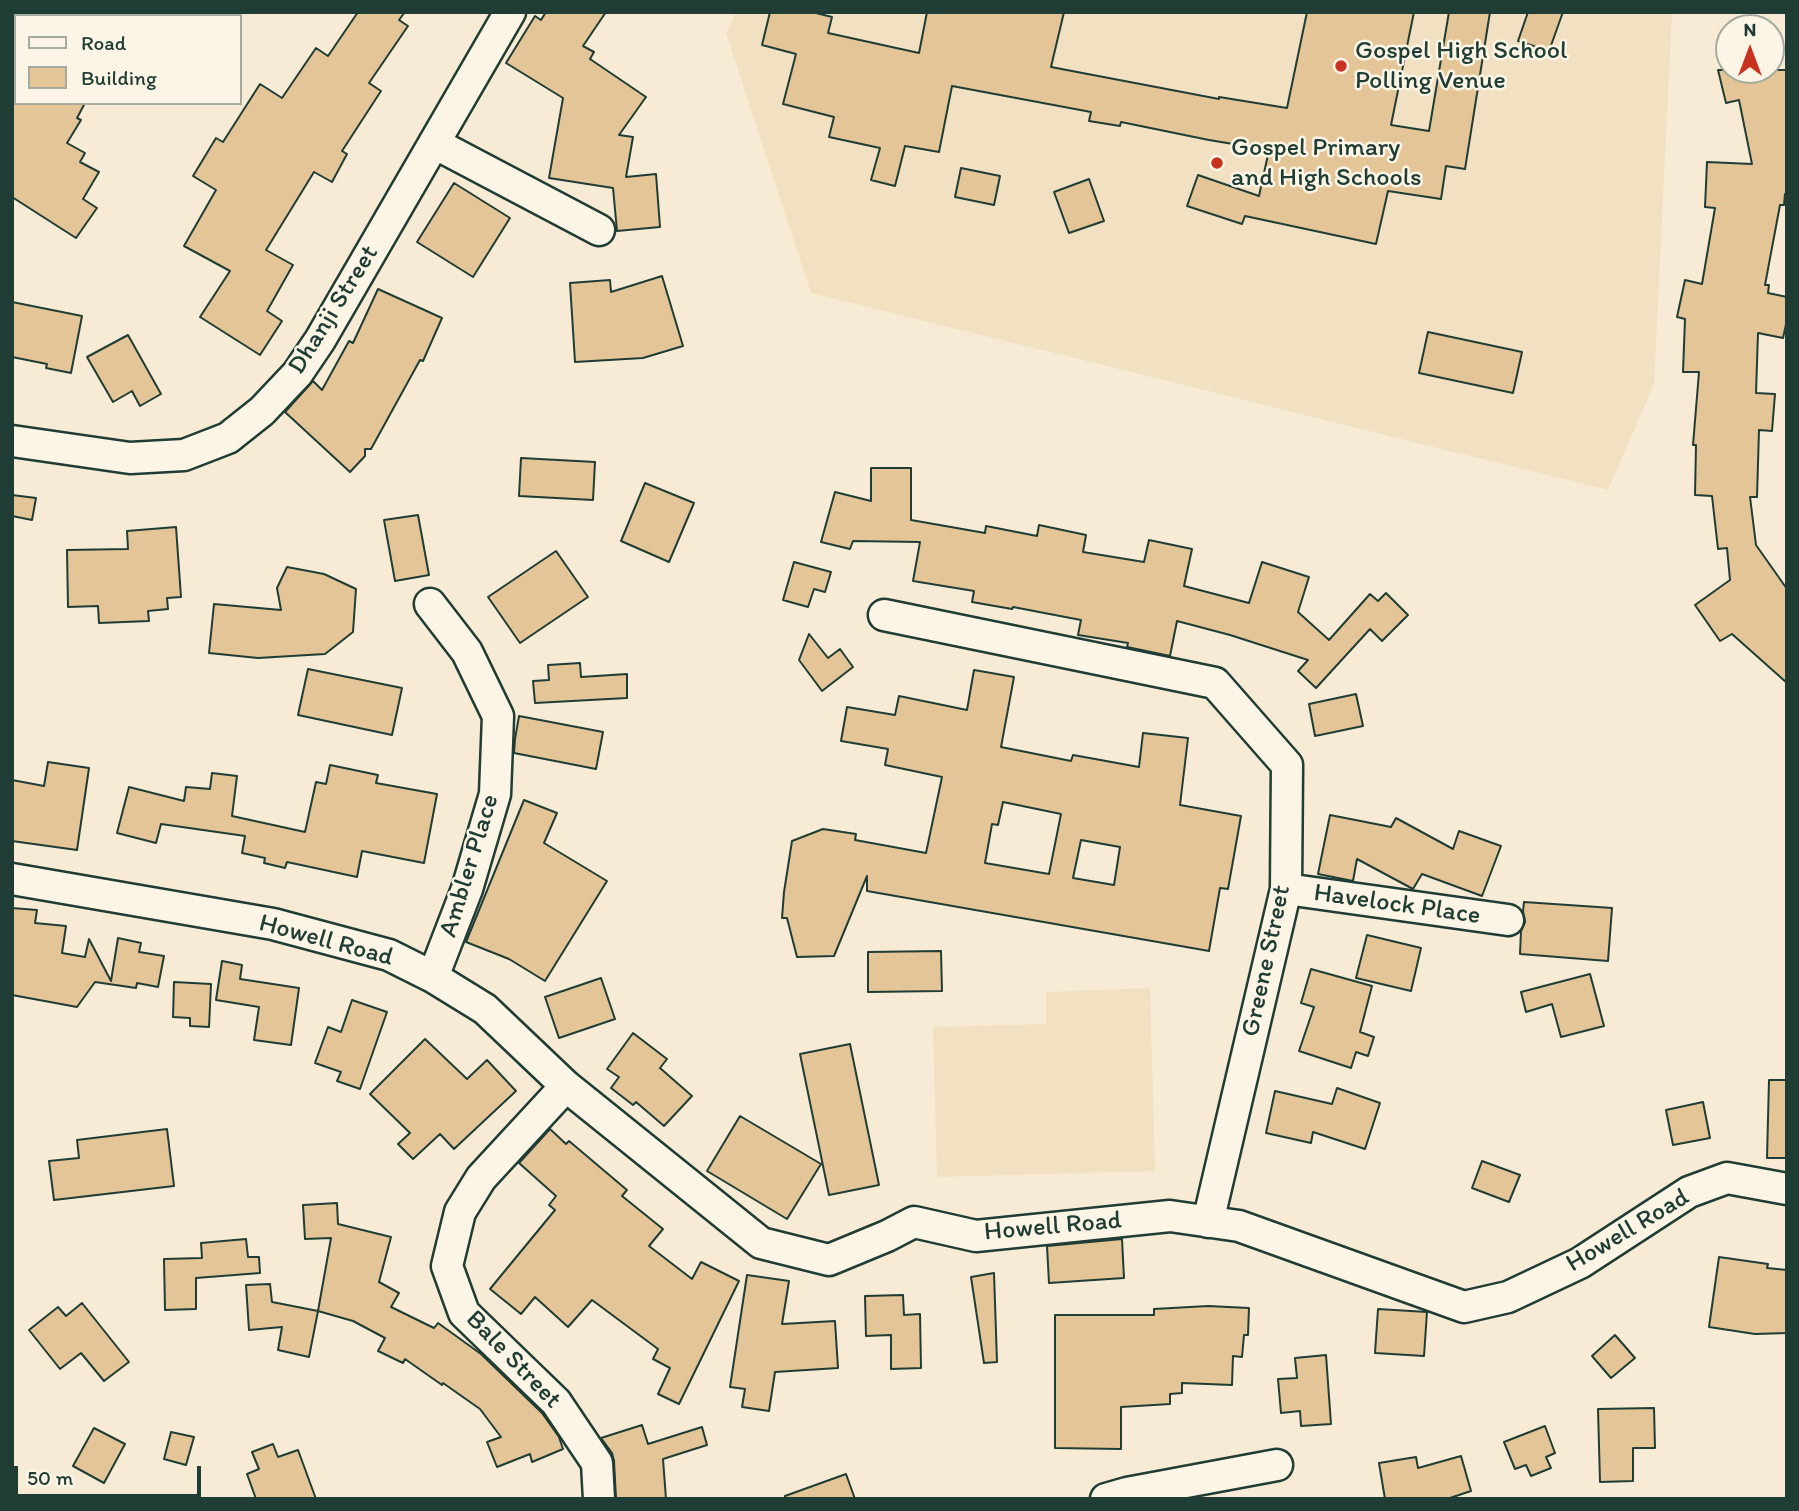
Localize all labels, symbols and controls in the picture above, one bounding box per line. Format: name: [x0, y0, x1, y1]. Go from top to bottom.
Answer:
legend: [14, 14, 242, 105]
north arrow: [1715, 14, 1785, 84]
text: N: [1744, 18, 1756, 41]
text: Road: [81, 30, 126, 55]
place label: Gospel High School Polling Venue: [1355, 35, 1567, 96]
marker: Gospel High School Polling Venue: [1333, 58, 1349, 74]
text: Building: [81, 65, 157, 90]
place label: Gospel Primary and High Schools: [1231, 132, 1422, 194]
marker: Gospel Primary and High Schools: [1209, 155, 1225, 171]
street label: Dhanji Street: [282, 240, 386, 380]
street label: Ambler Place: [433, 791, 507, 941]
street label: Havelock Place: [1312, 878, 1482, 932]
street label: Greene Street: [1236, 882, 1298, 1040]
street label: Howell Road: [255, 908, 397, 974]
street label: Howell Road: [1561, 1182, 1695, 1280]
street label: Howell Road: [983, 1205, 1123, 1249]
street label: Bale Street: [458, 1304, 568, 1416]
scale bar: [18, 1452, 205, 1496]
text: 50 m: [27, 1465, 73, 1490]

